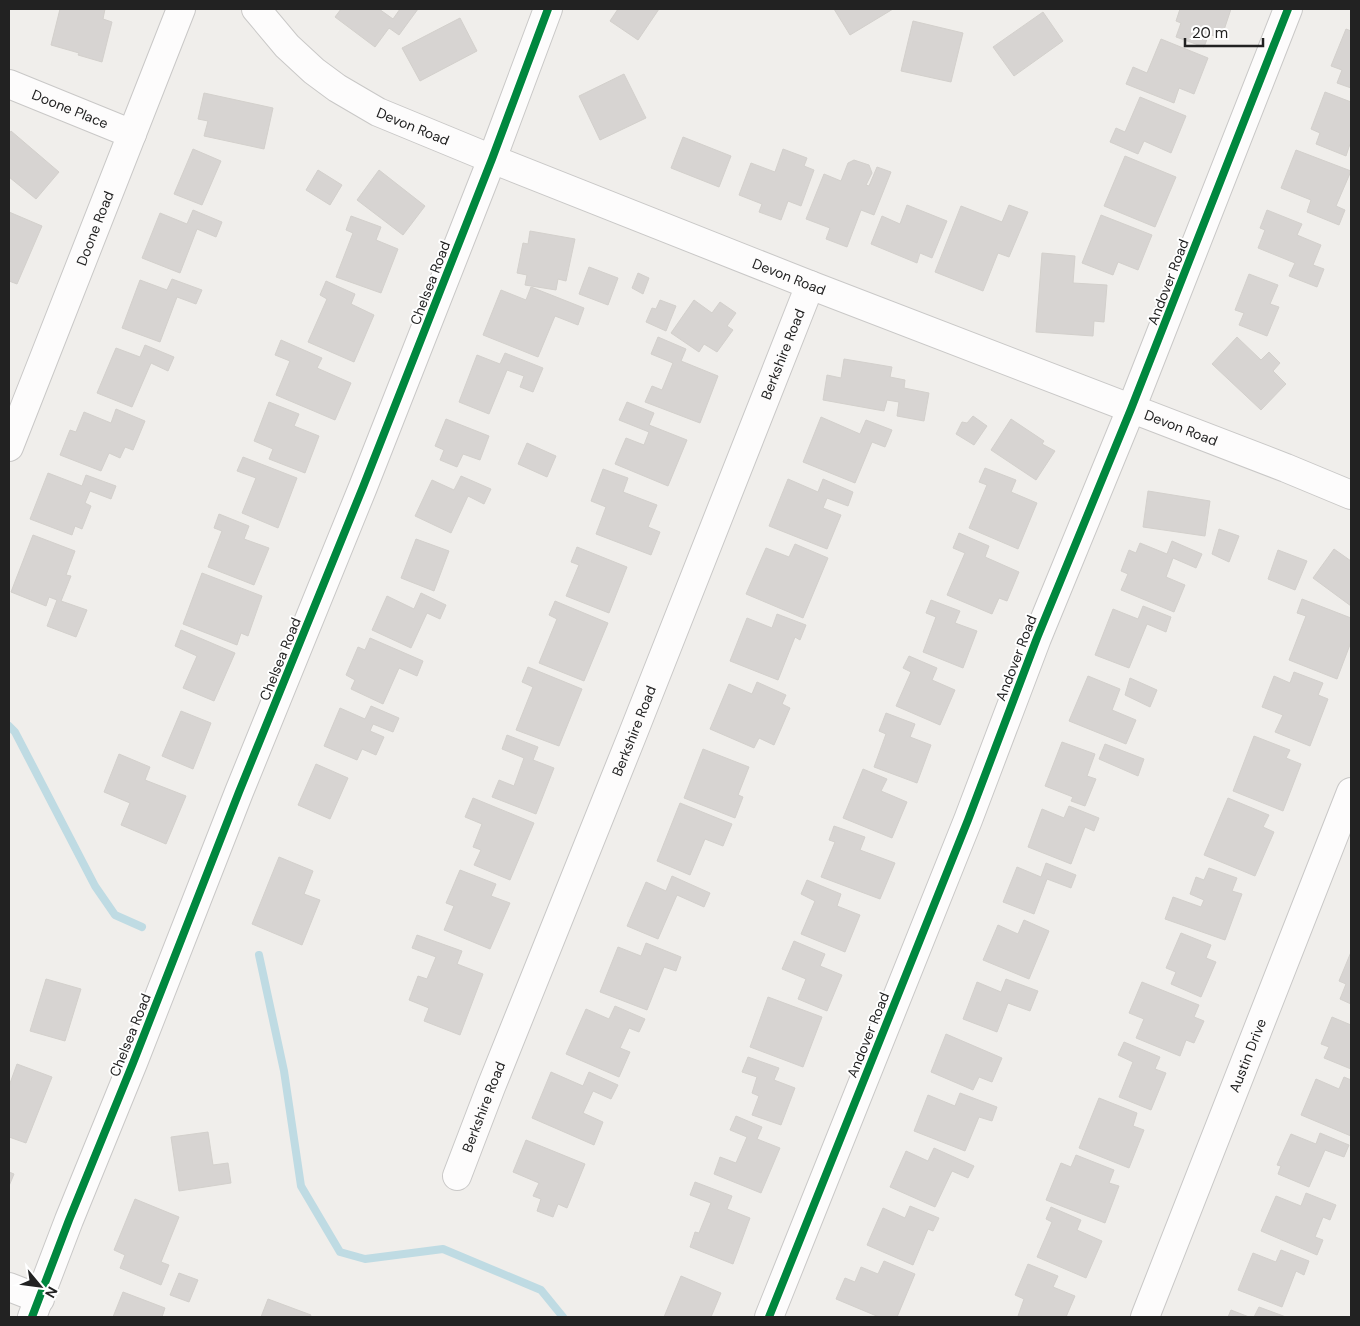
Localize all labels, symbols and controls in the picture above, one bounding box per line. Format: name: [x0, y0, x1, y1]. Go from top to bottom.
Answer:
scale bar: [1185, 15, 1262, 47]
text: 20 m: [1192, 23, 1228, 43]
street label: Doone Place: [29, 85, 111, 132]
street label: Devon Road: [374, 103, 452, 149]
street label: Doone Road: [72, 188, 118, 268]
street label: Andover Road: [1143, 237, 1193, 327]
street label: Chelsea Road: [406, 239, 454, 327]
street label: Devon Road: [750, 254, 828, 299]
street label: Berkshire Road: [757, 306, 809, 402]
street label: Devon Road: [1142, 405, 1220, 450]
street label: Andover Road: [991, 613, 1041, 703]
street label: Chelsea Road: [255, 615, 305, 703]
street label: Berkshire Road: [608, 683, 660, 779]
street label: Andover Road: [843, 990, 893, 1080]
street label: Chelsea Road: [105, 991, 155, 1079]
street label: Austin Drive: [1225, 1016, 1270, 1095]
street label: Berkshire Road: [458, 1059, 509, 1155]
north arrow: [15, 1261, 65, 1311]
text: N: [41, 1283, 62, 1301]

